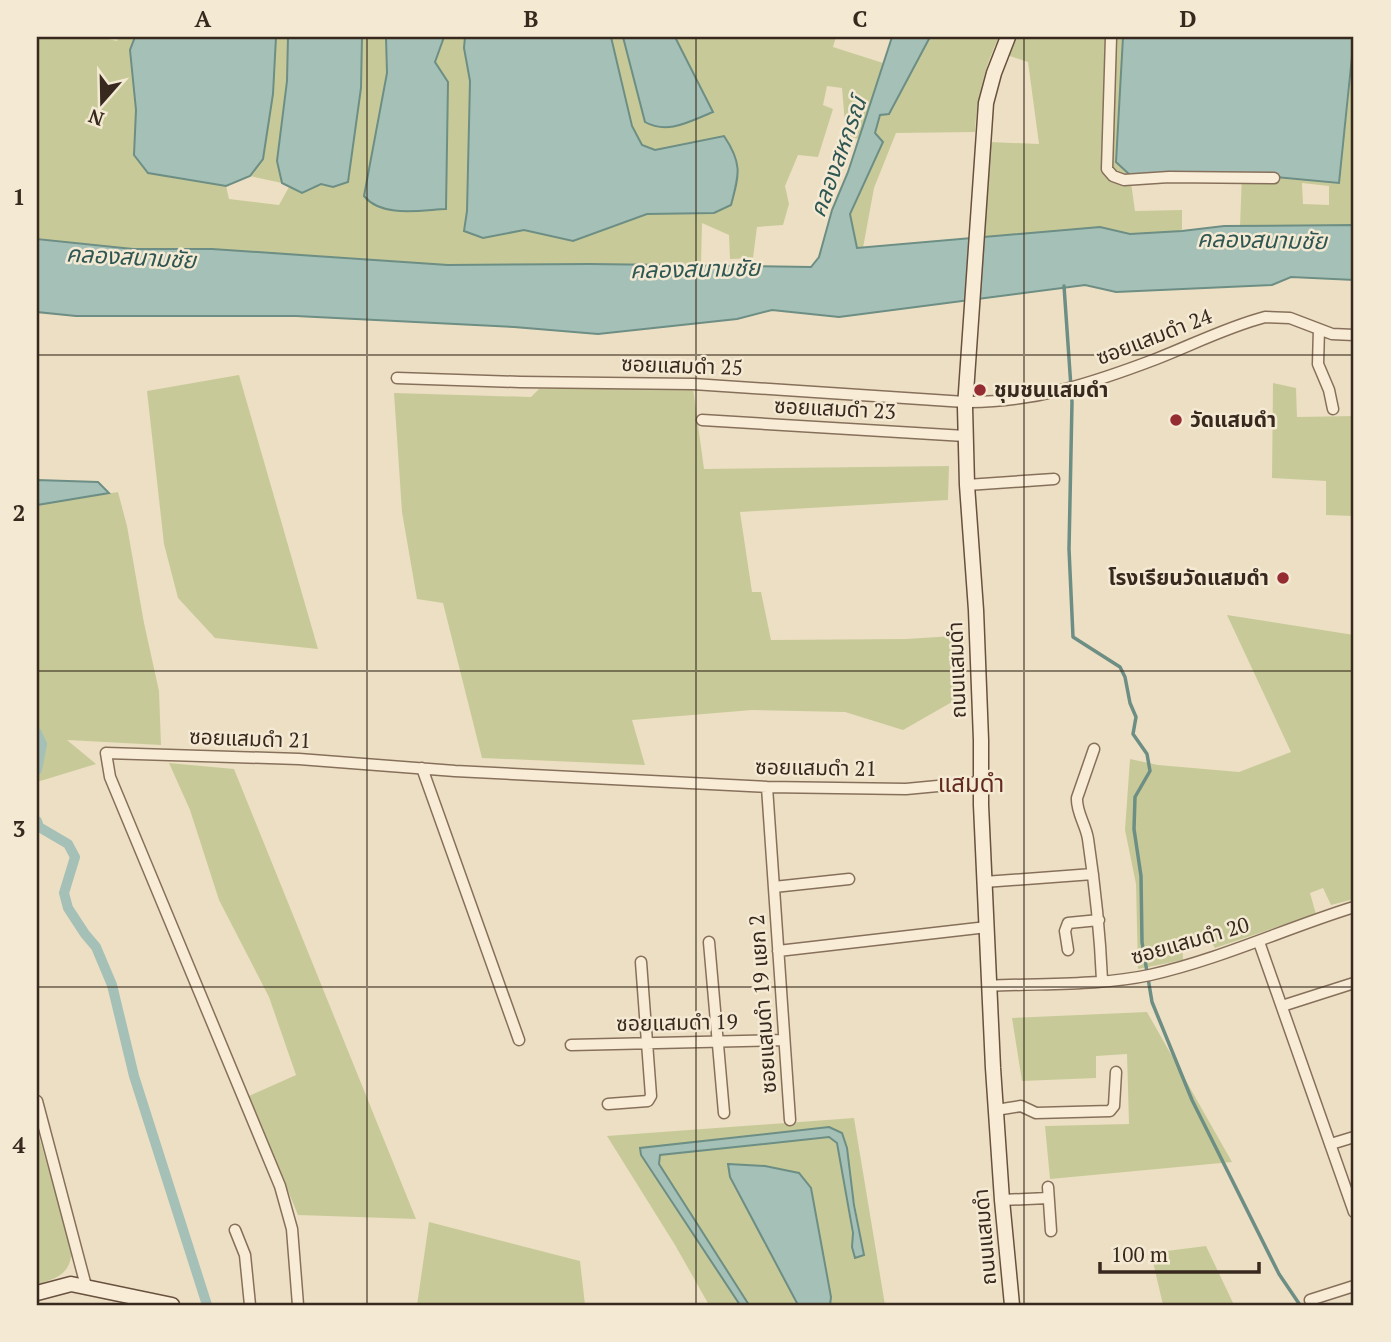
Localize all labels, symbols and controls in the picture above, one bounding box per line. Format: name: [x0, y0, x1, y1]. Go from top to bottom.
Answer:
text: A: [195, 3, 212, 34]
text: B: [524, 3, 539, 34]
text: C: [853, 3, 868, 34]
text: D: [1180, 3, 1197, 34]
north arrow: [66, 66, 136, 136]
water label: คลองสหกรณ์: [802, 89, 875, 221]
text: N: [84, 104, 107, 133]
text: 1: [13, 181, 26, 212]
water label: คลองสนามชัย: [1197, 223, 1329, 256]
water label: คลองสนามชัย: [65, 238, 198, 275]
water label: คลองสนามชัย: [630, 252, 762, 285]
street label: ซอยแสมดำ 24: [1092, 301, 1216, 371]
street label: ซอยแสมดำ 25: [621, 349, 743, 381]
place label: ชุมชนแสมดำ: [994, 375, 1108, 403]
marker: ชุมชนแสมดำ: [972, 382, 988, 398]
street label: ซอยแสมดำ 23: [774, 391, 897, 425]
place label: วัดแสมดำ: [1190, 405, 1276, 433]
marker: วัดแสมดำ: [1168, 412, 1184, 428]
text: 2: [13, 497, 26, 528]
place label: โรงเรียนวัดแสมดำ: [1108, 563, 1269, 591]
marker: โรงเรียนวัดแสมดำ: [1275, 570, 1291, 586]
street label: ถนนแสมดำ: [940, 621, 972, 719]
street label: ซอยแสมดำ 21: [189, 722, 311, 754]
street label: ซอยแสมดำ 21: [755, 752, 877, 782]
district label: แสมดำ: [938, 767, 1004, 799]
text: 3: [13, 813, 26, 844]
street label: ซอยแสมดำ 20: [1127, 910, 1252, 970]
street label: ซอยแสมดำ 19 แยก 2: [742, 914, 782, 1095]
street label: ซอยแสมดำ 19: [616, 1007, 738, 1037]
text: 4: [13, 1129, 26, 1160]
street label: ถนนแสมดำ: [966, 1188, 1002, 1286]
scale bar: [1100, 1230, 1260, 1274]
text: 100 m: [1111, 1240, 1168, 1268]

